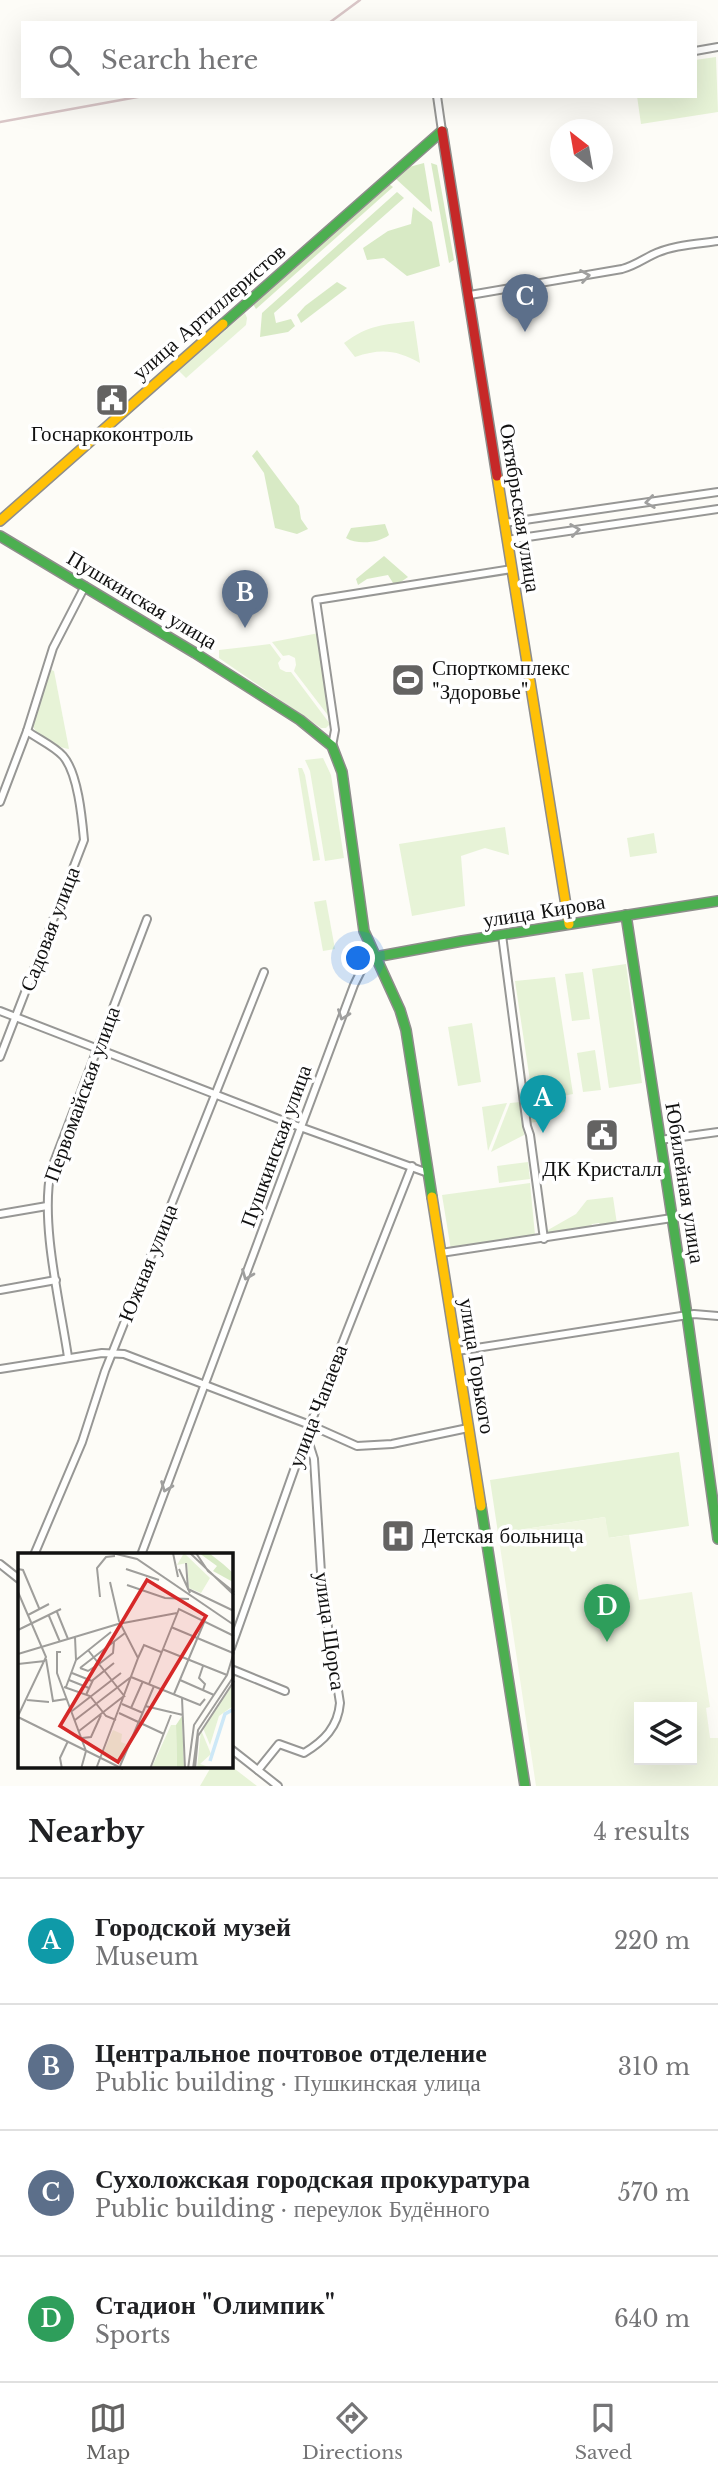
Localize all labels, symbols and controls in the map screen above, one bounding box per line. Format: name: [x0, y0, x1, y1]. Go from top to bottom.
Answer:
search box: [21, 21, 697, 98]
icon: search: [45, 41, 83, 79]
text: Search here: [101, 44, 258, 76]
north arrow: [550, 119, 613, 182]
street label: улица Артиллеристов: [127, 238, 291, 386]
one-way arrow: [579, 269, 591, 284]
pin: C: [502, 274, 548, 332]
public building icon: Госнаркоконтроль: [93, 381, 131, 419]
place label: Госнаркоконтроль: [31, 421, 193, 447]
street label: Октябрьская улица: [494, 422, 546, 595]
one-way arrow: [645, 494, 656, 509]
one-way arrow: [569, 523, 581, 538]
street label: Пушкинская улица: [62, 545, 222, 655]
pin: B: [222, 570, 268, 628]
place label: Спорткомплекс "Здоровье": [432, 655, 570, 705]
sports icon: Спорткомплекс "Здоровье": [389, 661, 427, 699]
street label: Садовая улица: [14, 863, 86, 995]
street label: улица Кирова: [481, 888, 607, 933]
your location: [341, 941, 375, 975]
street label: Первомайская улица: [38, 1002, 126, 1185]
one-way arrow: [337, 1009, 351, 1021]
street label: Пушкинская улица: [235, 1061, 318, 1231]
pin: A: [520, 1075, 566, 1133]
street label: Юбилейная улица: [659, 1101, 711, 1266]
public building icon: ДК Кристалл: [583, 1116, 621, 1154]
place label: ДК Кристалл: [542, 1156, 662, 1182]
street label: Южная улица: [113, 1200, 184, 1326]
one-way arrow: [241, 1268, 255, 1280]
street label: улица Горького: [453, 1296, 501, 1436]
street label: улица Чапаева: [283, 1340, 354, 1471]
one-way arrow: [161, 1481, 175, 1493]
hospital icon: Детская больница: [379, 1517, 417, 1555]
place label: Детская больница: [422, 1523, 584, 1549]
inset map: [18, 1553, 233, 1769]
street label: улица Щорса: [309, 1570, 351, 1692]
pin: D: [584, 1584, 630, 1642]
map controls: [634, 1702, 697, 1765]
button: layers: [634, 1702, 697, 1765]
text: Nearby: [28, 1813, 144, 1850]
text: 4 results: [594, 1818, 690, 1846]
text: Городской музей: [95, 1911, 291, 1943]
text: A: [42, 1927, 60, 1955]
text: 220 m: [614, 1927, 690, 1955]
text: Museum: [95, 1943, 199, 1971]
text: Центральное почтовое отделение: [95, 2037, 487, 2069]
text: B: [42, 2053, 60, 2081]
text: 310 m: [618, 2053, 690, 2081]
text: Public building · Пушкинская улица: [95, 2069, 481, 2097]
text: Сухоложская городская прокуратура: [95, 2163, 530, 2195]
text: C: [42, 2179, 60, 2207]
text: 570 m: [618, 2179, 690, 2207]
text: Public building · переулок Будённого: [95, 2195, 490, 2223]
text: Стадион "Олимпик": [95, 2289, 335, 2321]
text: D: [40, 2305, 62, 2333]
text: 640 m: [614, 2305, 690, 2333]
text: Sports: [95, 2321, 171, 2349]
tab: Map: [86, 2399, 130, 2464]
tab: Directions: [302, 2399, 403, 2464]
tab: Saved: [575, 2399, 632, 2464]

